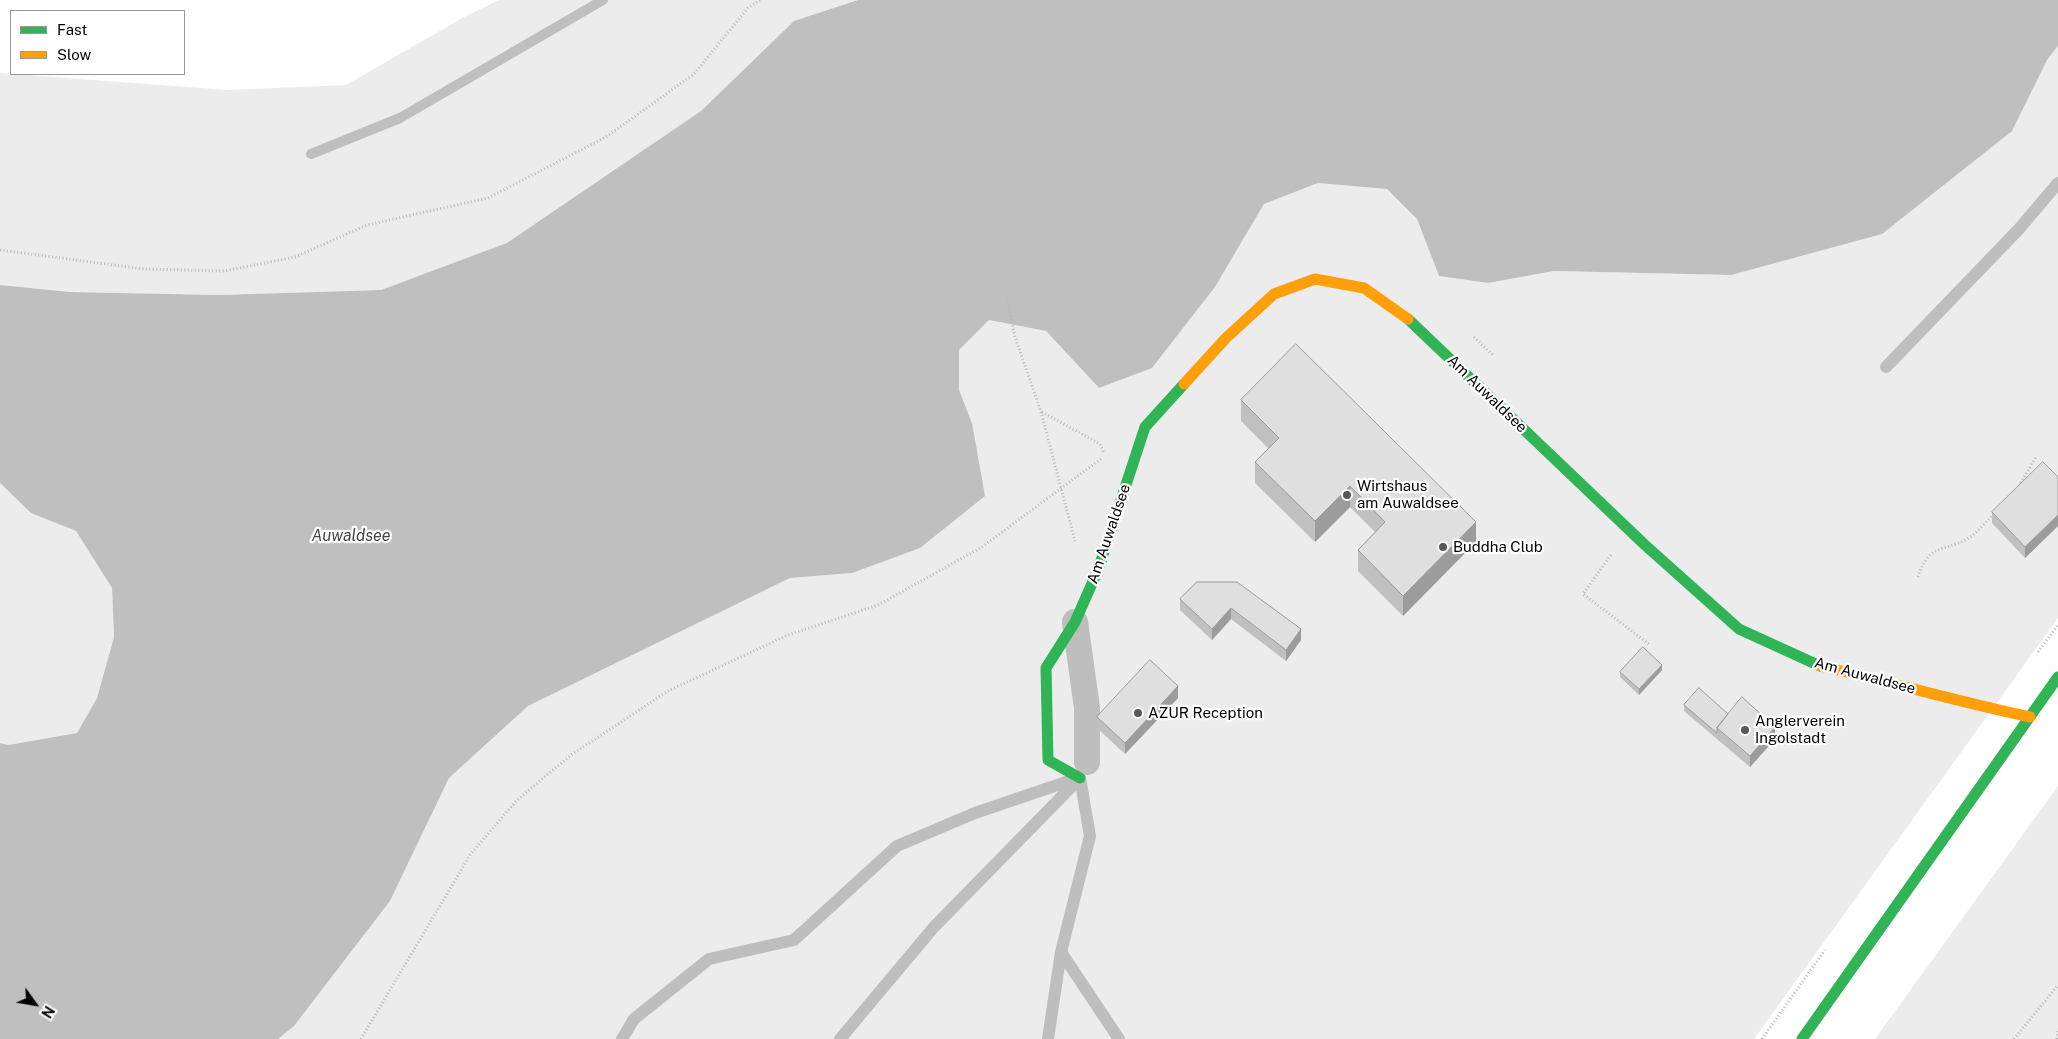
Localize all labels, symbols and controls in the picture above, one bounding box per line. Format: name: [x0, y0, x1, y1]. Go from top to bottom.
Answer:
legend: [10, 10, 185, 75]
text: Fast: [57, 21, 87, 38]
text: Slow: [57, 46, 91, 63]
street label: Am Auwaldsee: [1443, 351, 1531, 437]
place label: Wirtshaus am Auwaldsee: [1357, 477, 1459, 512]
street label: Am Auwaldsee: [1084, 482, 1134, 586]
marker: Wirtshaus am Auwaldsee: [1341, 489, 1353, 501]
water label: Auwaldsee: [312, 526, 390, 546]
place label: Buddha Club: [1453, 538, 1543, 556]
marker: Buddha Club: [1437, 541, 1449, 553]
street label: Am Auwaldsee: [1812, 654, 1918, 698]
place label: AZUR Reception: [1148, 704, 1263, 722]
marker: AZUR Reception: [1132, 707, 1144, 719]
place label: Anglerverein Ingolstadt: [1755, 712, 1845, 747]
marker: Anglerverein Ingolstadt: [1739, 724, 1751, 736]
north arrow: [10, 979, 60, 1029]
text: N: [38, 1003, 57, 1021]

